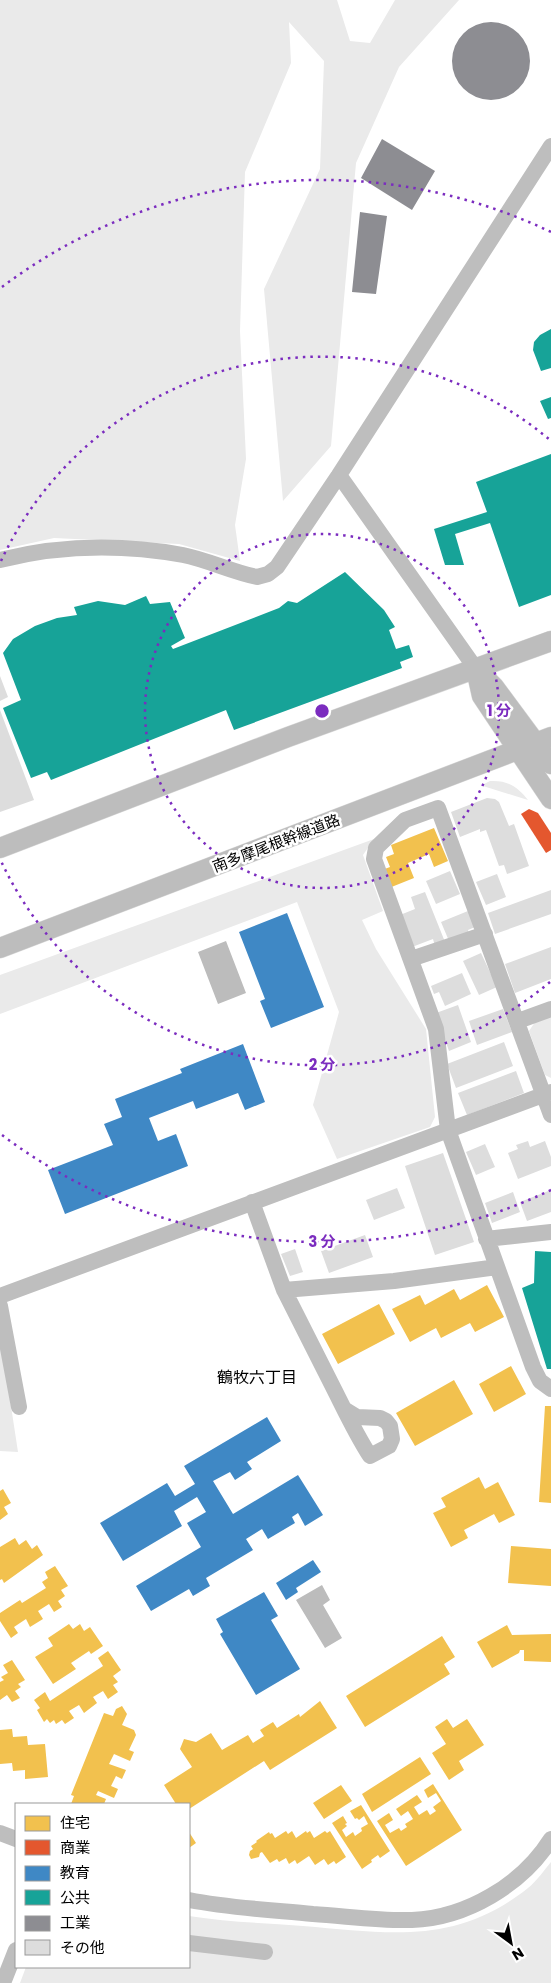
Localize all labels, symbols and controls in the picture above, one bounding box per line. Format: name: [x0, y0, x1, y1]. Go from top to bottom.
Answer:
text: 1 分: [487, 700, 511, 721]
centre of rings: [313, 702, 331, 720]
street label: 南多摩尾根幹線道路: [209, 809, 343, 877]
text: 2 分: [309, 1054, 335, 1075]
text: 3 分: [308, 1231, 336, 1252]
district label: 鶴牧六丁目: [217, 1366, 297, 1389]
legend: [15, 1803, 190, 1968]
text: 住宅: [60, 1812, 90, 1833]
text: 商業: [60, 1837, 90, 1858]
text: 教育: [60, 1862, 90, 1883]
text: 公共: [60, 1887, 90, 1908]
text: 工業: [60, 1912, 90, 1933]
north arrow: [486, 1918, 536, 1968]
text: その他: [60, 1937, 105, 1958]
text: N: [508, 1943, 528, 1965]

